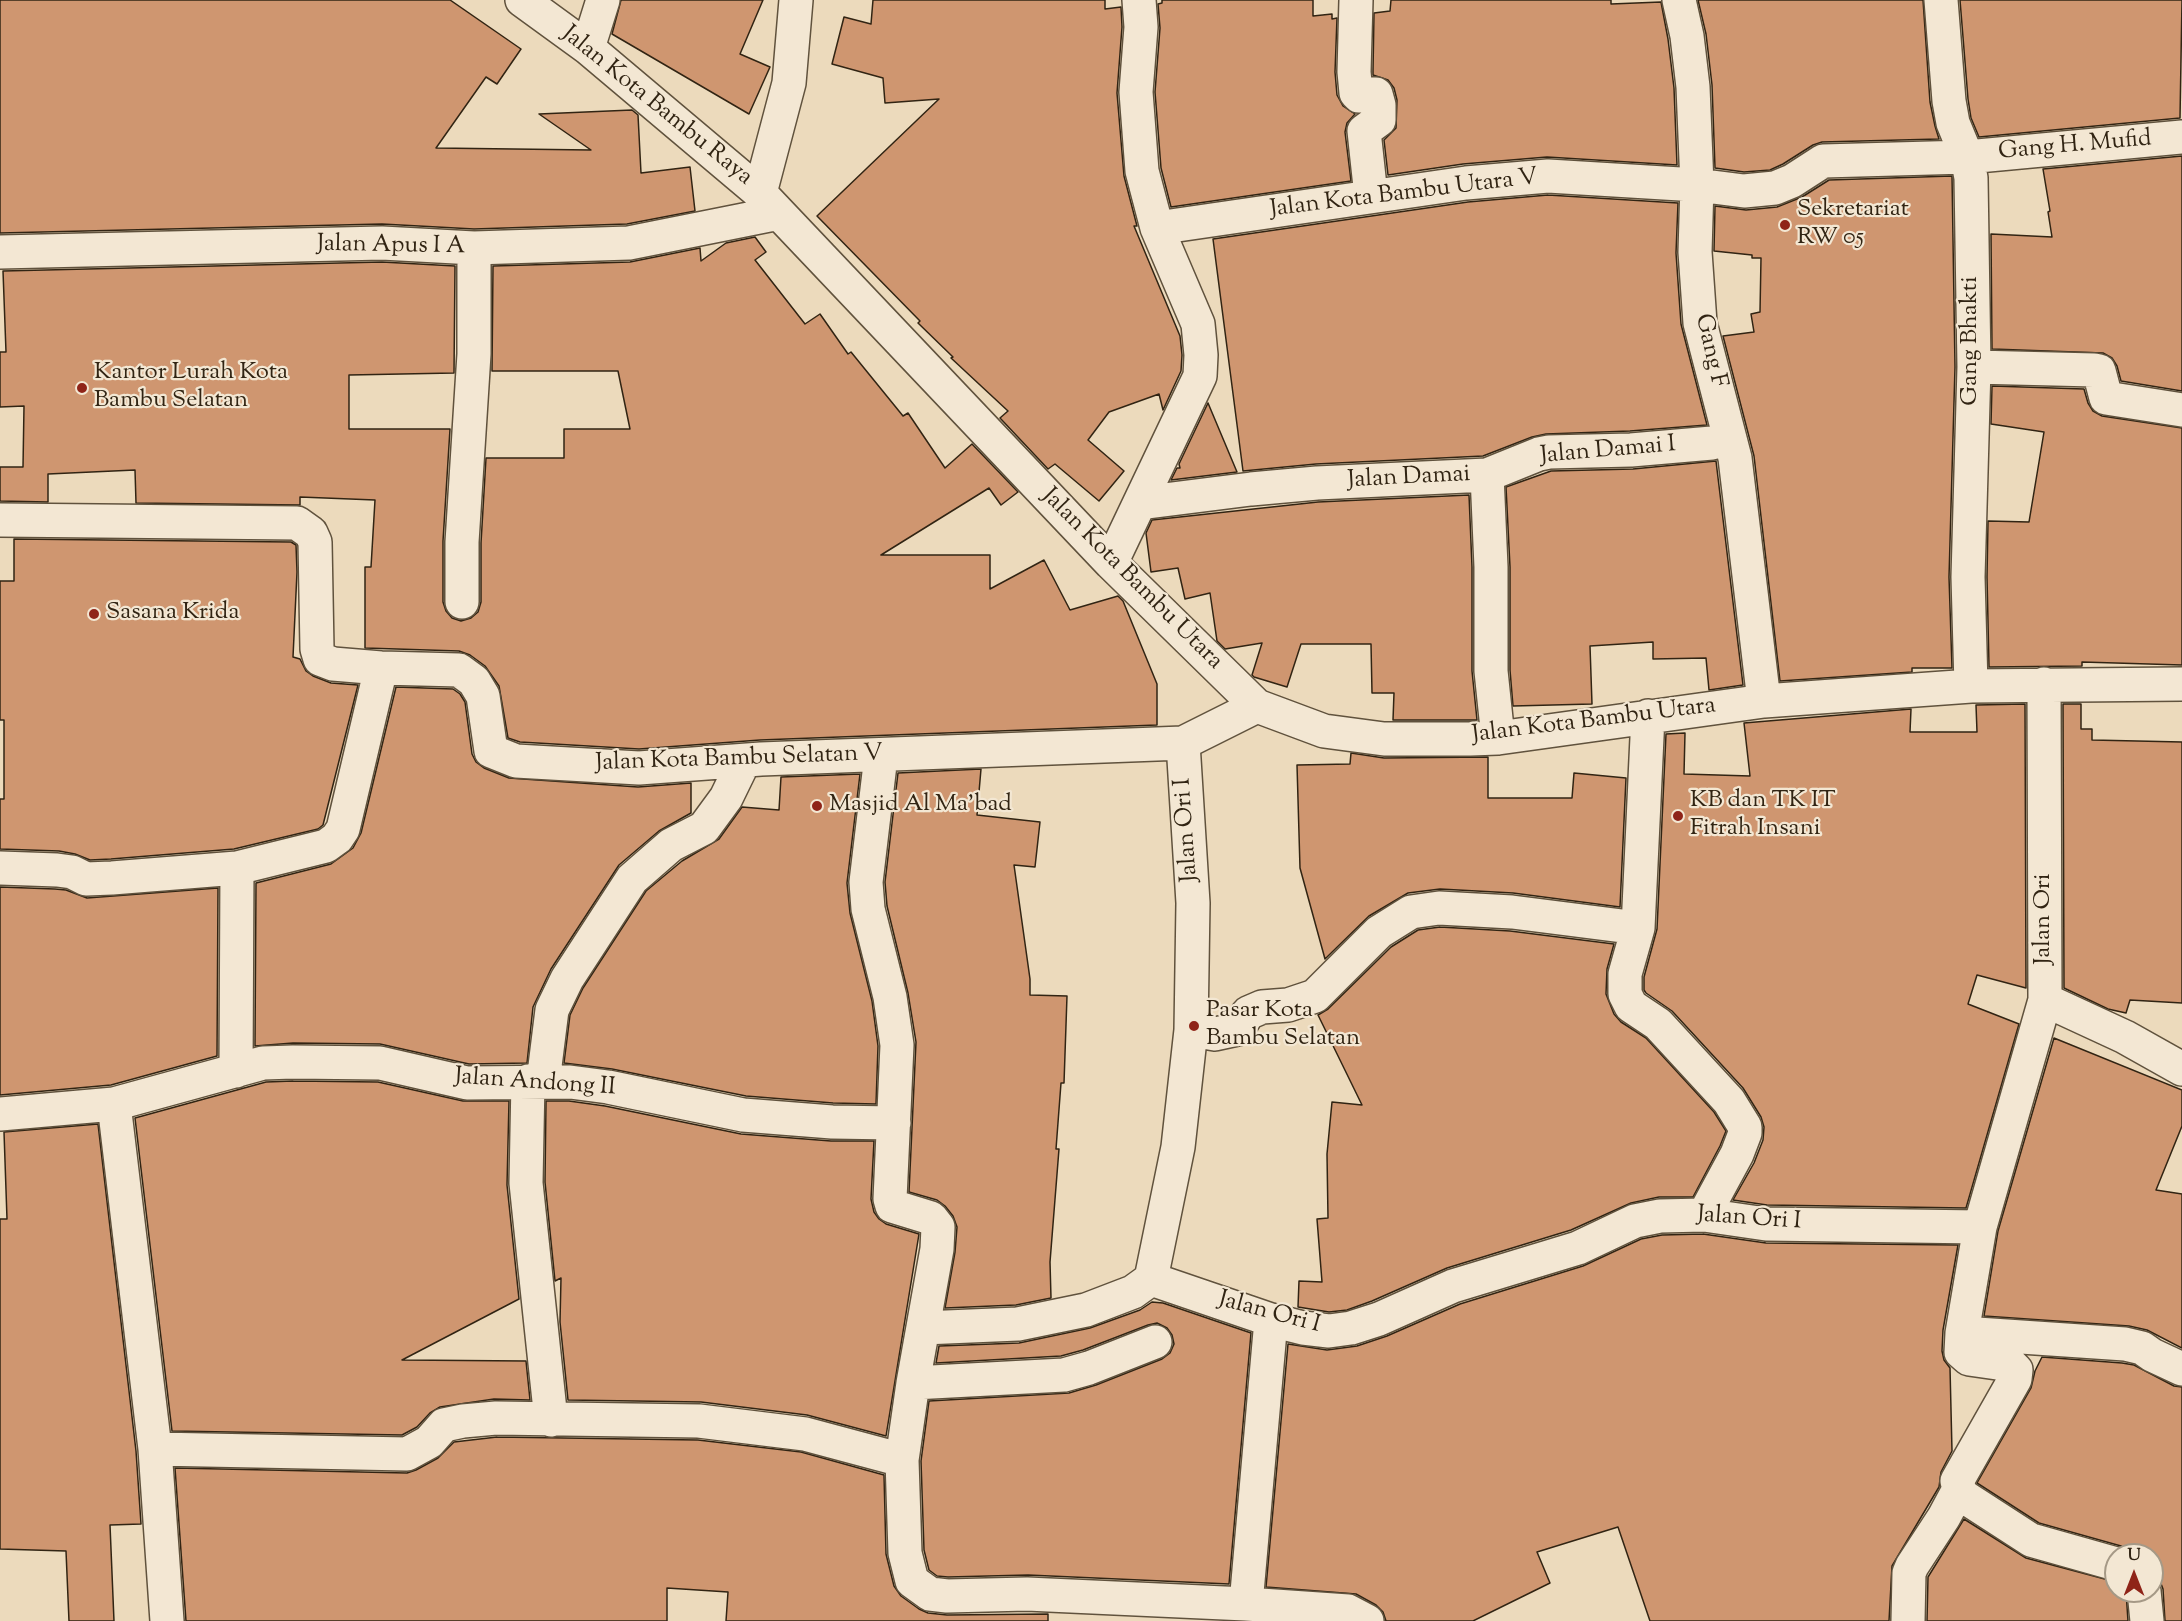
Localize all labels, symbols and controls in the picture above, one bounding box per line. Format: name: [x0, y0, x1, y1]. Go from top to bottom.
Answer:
street label: Jalan Kota Bambu Raya: [555, 21, 757, 193]
street label: Gang H. Mufid: [1997, 126, 2153, 168]
street label: Jalan Kota Bambu Utara V: [1268, 164, 1540, 226]
place label: Sekretariat RW 05: [1797, 197, 1909, 253]
marker: Sekretariat RW 05: [1778, 218, 1792, 232]
street label: Jalan Apus I A: [317, 231, 465, 263]
street label: Gang Bhakti: [1958, 276, 1986, 406]
street label: Gang F: [1687, 311, 1731, 391]
place label: Kantor Lurah Kota Bambu Selatan: [94, 360, 288, 416]
marker: Kantor Lurah Kota Bambu Selatan: [75, 381, 89, 395]
street label: Jalan Damai I: [1539, 432, 1677, 472]
street label: Jalan Damai: [1347, 461, 1471, 497]
street label: Jalan Kota Bambu Utara: [1034, 483, 1228, 677]
place label: Sasana Krida: [106, 600, 239, 628]
marker: Sasana Krida: [87, 607, 101, 621]
street label: Jalan Kota Bambu Utara: [1471, 693, 1717, 751]
street label: Jalan Kota Bambu Selatan V: [595, 741, 883, 779]
street label: Jalan Ori I: [1170, 777, 1206, 883]
place label: KB dan TK IT Fitrah Insani: [1690, 788, 1836, 844]
place label: Masjid Al Ma'bad: [829, 792, 1012, 820]
marker: Masjid Al Ma'bad: [810, 799, 824, 813]
marker: KB dan TK IT Fitrah Insani: [1671, 809, 1685, 823]
street label: Jalan Ori: [2031, 873, 2059, 965]
place label: Pasar Kota Bambu Selatan: [1206, 998, 1360, 1054]
marker: Pasar Kota Bambu Selatan: [1187, 1019, 1201, 1033]
street label: Jalan Andong II: [453, 1064, 617, 1104]
street label: Jalan Ori I: [1696, 1202, 1802, 1238]
street label: Jalan Ori I: [1215, 1287, 1323, 1341]
north arrow: [2104, 1543, 2164, 1603]
text: U: [2127, 1545, 2141, 1568]

